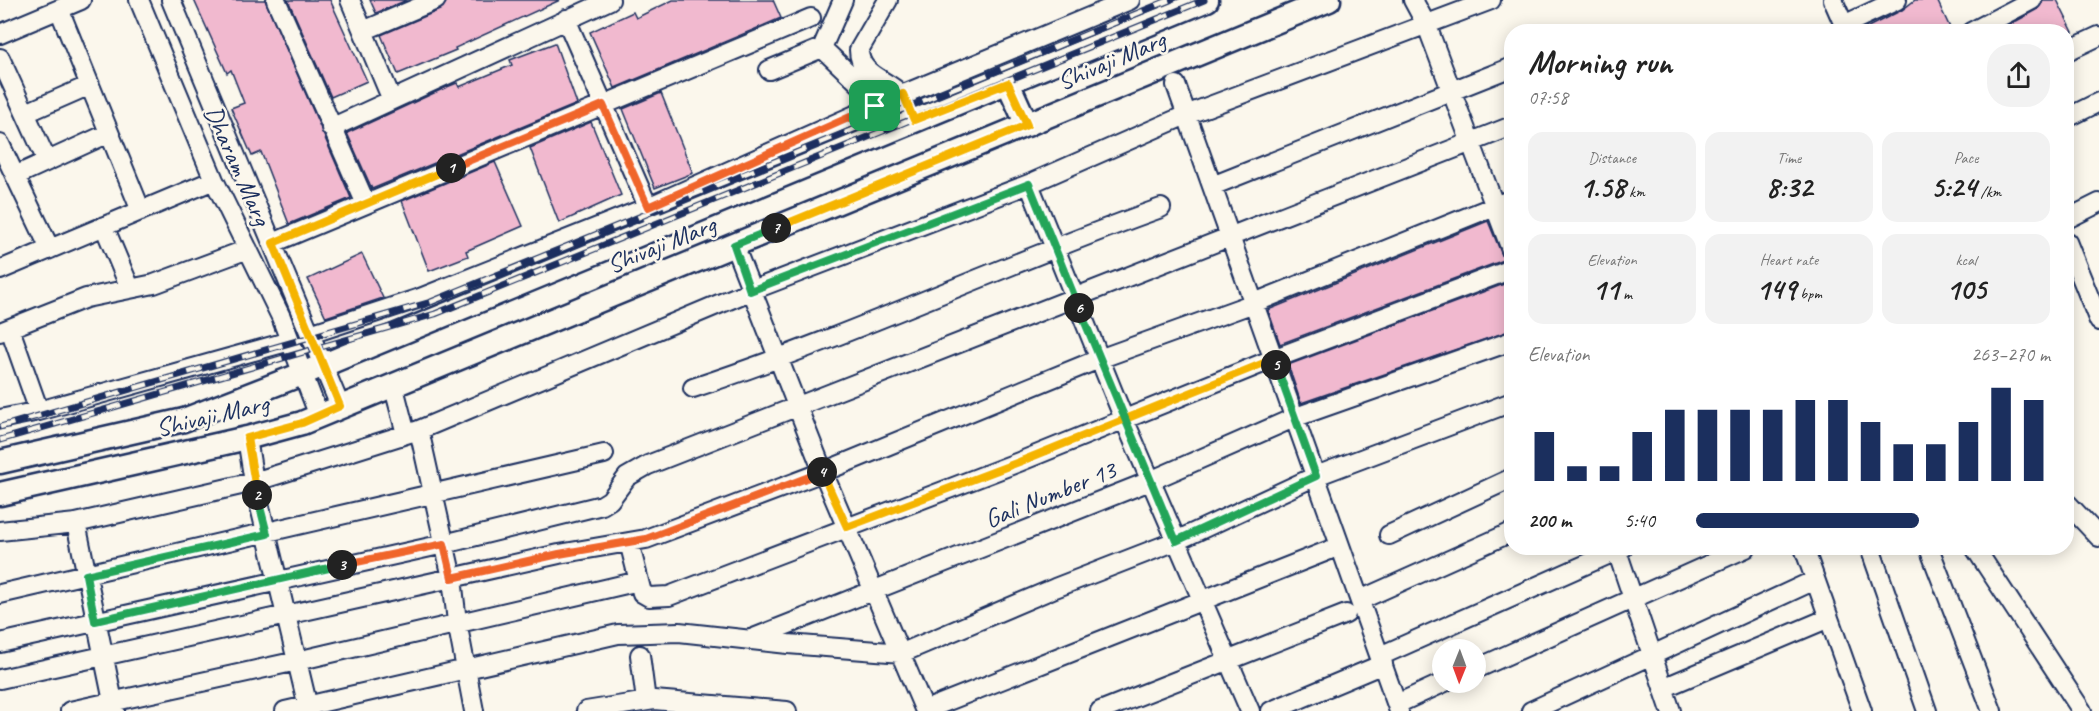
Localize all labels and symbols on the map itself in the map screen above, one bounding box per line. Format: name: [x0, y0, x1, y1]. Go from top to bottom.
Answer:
street label: Shivaji Marg: [1052, 22, 1172, 98]
pin: [849, 80, 900, 131]
street label: Dharam Marg: [197, 100, 279, 232]
pin: 1: [436, 153, 466, 183]
street label: Shivaji Marg: [602, 207, 722, 281]
pin: 7: [761, 213, 791, 243]
pin: 6: [1064, 293, 1094, 323]
pin: 5: [1261, 350, 1291, 380]
street label: Shivaji Marg: [153, 386, 273, 444]
street label: Gali Number 13: [980, 452, 1123, 536]
pin: 4: [807, 457, 837, 487]
pin: 2: [242, 480, 272, 510]
pin: 3: [327, 550, 357, 580]
north arrow: [1432, 639, 1486, 693]

